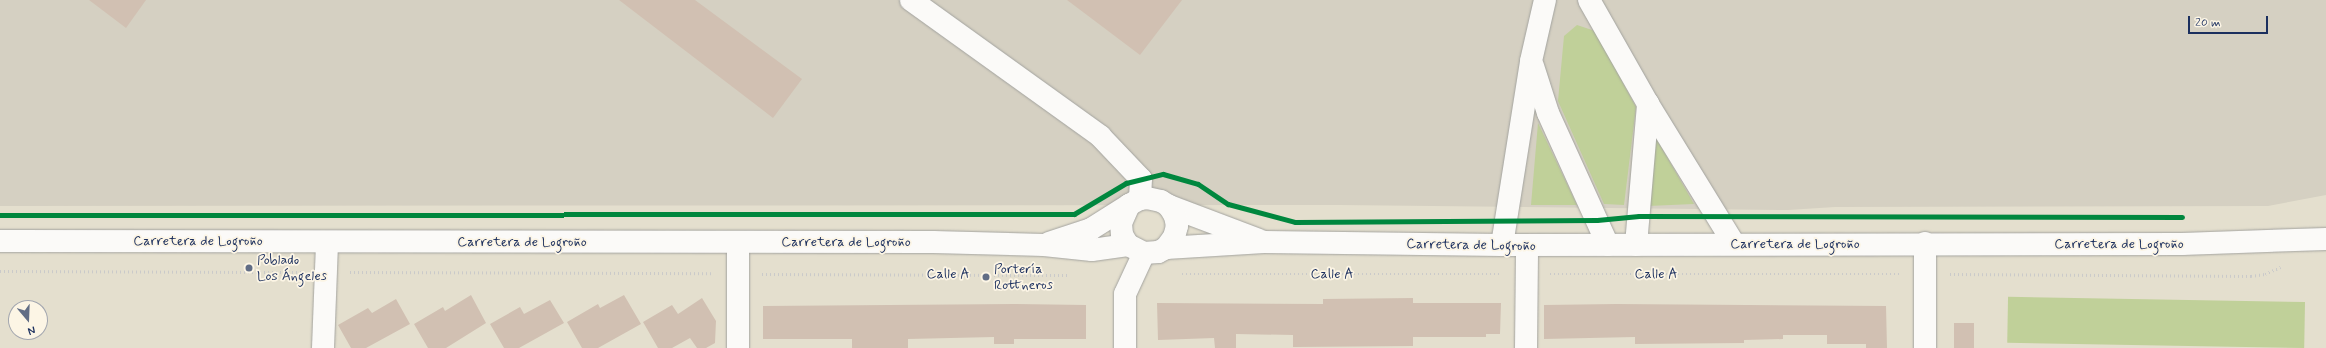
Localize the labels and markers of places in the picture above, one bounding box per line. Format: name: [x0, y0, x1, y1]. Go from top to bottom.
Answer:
place label: Poblado Los Ángeles: [257, 252, 327, 284]
place label: Portería Rottneros: [994, 261, 1053, 294]
marker: Poblado Los Ángeles: [244, 263, 254, 273]
marker: Portería Rottneros: [981, 272, 991, 282]

